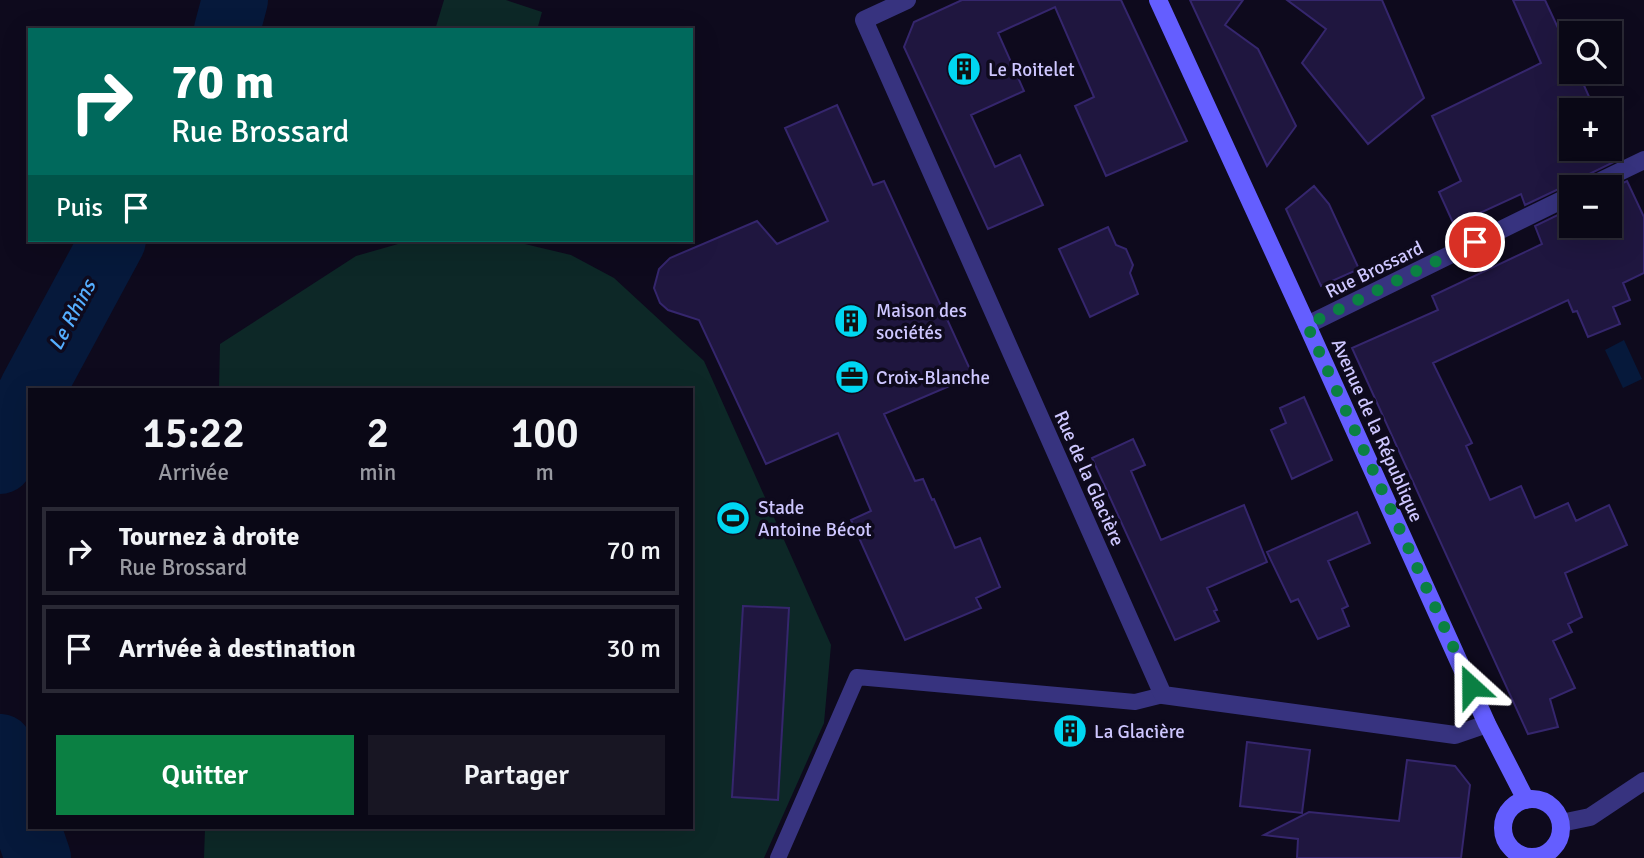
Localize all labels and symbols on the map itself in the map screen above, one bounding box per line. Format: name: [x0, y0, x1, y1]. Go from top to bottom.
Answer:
building icon: Le Roitelet: [945, 50, 983, 88]
place label: Le Roitelet: [988, 58, 1075, 82]
pin: [1445, 212, 1505, 272]
street label: Rue Brossard: [1322, 236, 1427, 304]
water label: Le Rhins: [43, 274, 102, 355]
place label: Maison des sociétés: [876, 299, 967, 345]
building icon: Maison des sociétés: [832, 302, 870, 340]
street label: Avenue de la République: [1326, 335, 1428, 526]
office icon: Croix-Blanche: [833, 358, 871, 396]
place label: Croix-Blanche: [876, 366, 990, 390]
street label: Rue de la Glacière: [1049, 407, 1130, 550]
place label: Stade Antoine Bécot: [758, 496, 872, 542]
sports icon: Stade Antoine Bécot: [714, 499, 752, 537]
position arrow: [1434, 649, 1508, 723]
building icon: La Glacière: [1051, 712, 1089, 750]
place label: La Glacière: [1094, 720, 1185, 744]

